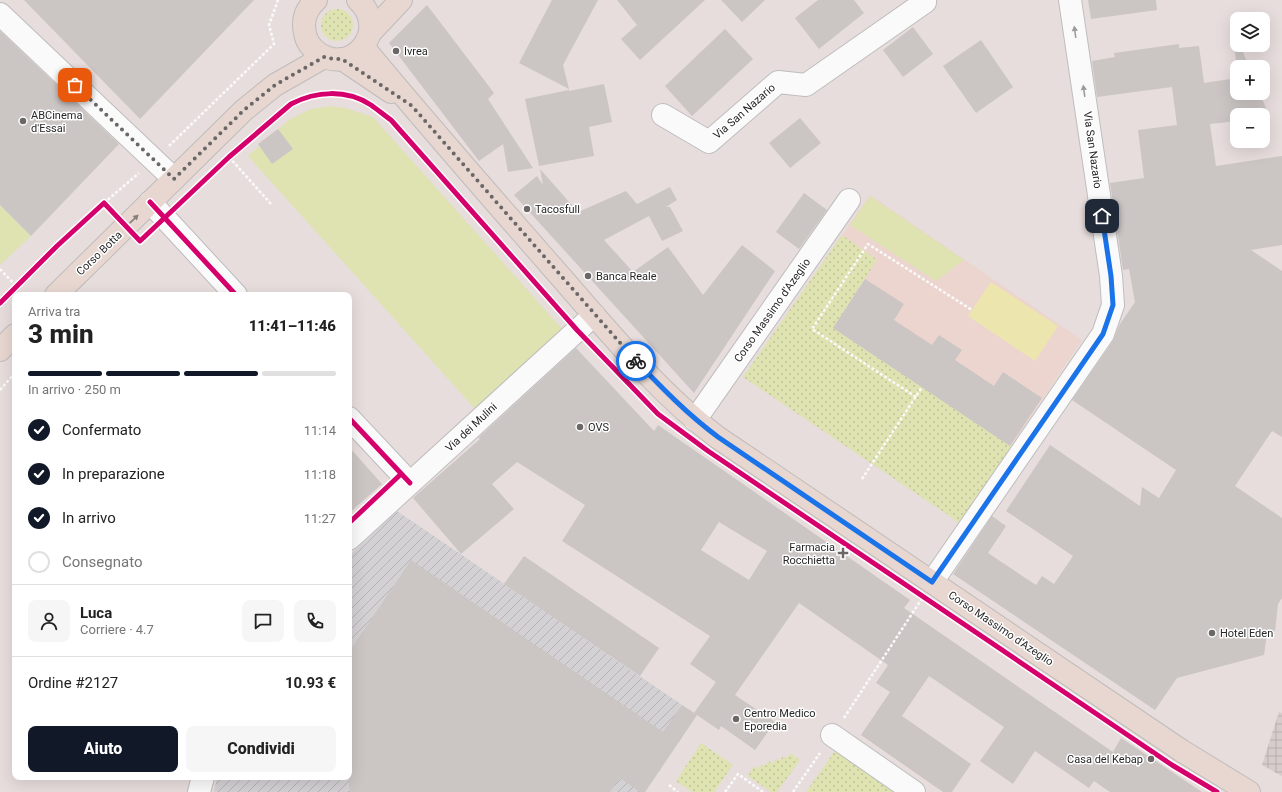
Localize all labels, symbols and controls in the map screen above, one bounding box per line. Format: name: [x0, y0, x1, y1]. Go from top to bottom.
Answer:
map controls: [1230, 12, 1270, 148]
button: layers: [1230, 12, 1270, 52]
one-way arrow: [1072, 25, 1078, 38]
place label: Ivrea: [404, 45, 428, 58]
marker: Ivrea: [391, 46, 401, 56]
button: +: [1230, 60, 1270, 100]
pin: [58, 68, 92, 102]
icon: bag: [64, 74, 86, 96]
street label: Via San Nazario: [711, 81, 778, 142]
one-way arrow: [1081, 85, 1087, 97]
button: −: [1230, 108, 1270, 148]
place label: ABCinema d'Essai: [31, 109, 82, 135]
street label: Via San Nazario: [1081, 111, 1104, 189]
marker: ABCinema d'Essai: [18, 116, 28, 126]
pin: [1085, 199, 1119, 233]
place label: Tacosfull: [535, 203, 580, 216]
marker: Tacosfull: [522, 204, 532, 214]
icon: home: [1091, 205, 1113, 227]
one-way arrow: [129, 214, 139, 224]
street label: Corso Botta: [74, 228, 125, 278]
street label: Corso Massimo d'Azeglio: [732, 256, 813, 365]
place label: Banca Reale: [596, 270, 657, 283]
marker: Banca Reale: [583, 271, 593, 281]
text: Arriva tra: [28, 304, 80, 319]
text: 11:41–11:46: [249, 317, 336, 335]
text: 3 min: [28, 319, 94, 349]
courier: [616, 341, 656, 381]
icon: bike: [625, 350, 647, 372]
text: In arrivo · 250 m: [28, 382, 121, 397]
street label: Via dei Mulini: [443, 400, 500, 454]
icon: check: [28, 419, 50, 441]
text: Confermato: [62, 421, 141, 439]
place label: OVS: [588, 421, 609, 434]
marker: OVS: [575, 422, 585, 432]
text: 11:14: [304, 423, 336, 438]
icon: check: [28, 463, 50, 485]
text: In preparazione: [62, 465, 165, 483]
text: 11:18: [304, 467, 336, 482]
icon: check: [28, 507, 50, 529]
text: In arrivo: [62, 509, 116, 527]
text: 11:27: [304, 511, 336, 526]
place label: Farmacia Rocchietta: [783, 541, 835, 567]
marker: Farmacia Rocchietta: [838, 548, 848, 558]
text: Consegnato: [62, 553, 142, 571]
street label: Corso Massimo d'Azeglio: [946, 588, 1056, 668]
button: person: [28, 600, 70, 642]
button: chat: [242, 600, 284, 642]
button: phone: [294, 600, 336, 642]
text: Luca: [80, 604, 112, 622]
text: Corriere · 4.7: [80, 622, 154, 637]
place label: Hotel Eden: [1220, 627, 1273, 640]
marker: Hotel Eden: [1207, 628, 1217, 638]
text: Ordine #2127: [28, 674, 118, 692]
text: 10.93 €: [285, 674, 336, 692]
place label: Centro Medico Eporedia: [744, 707, 816, 733]
marker: Centro Medico Eporedia: [731, 714, 741, 724]
button: Aiuto: [28, 726, 178, 772]
button: Condividi: [186, 726, 336, 772]
place label: Casa del Kebap: [1067, 753, 1143, 766]
marker: Casa del Kebap: [1146, 754, 1156, 764]

